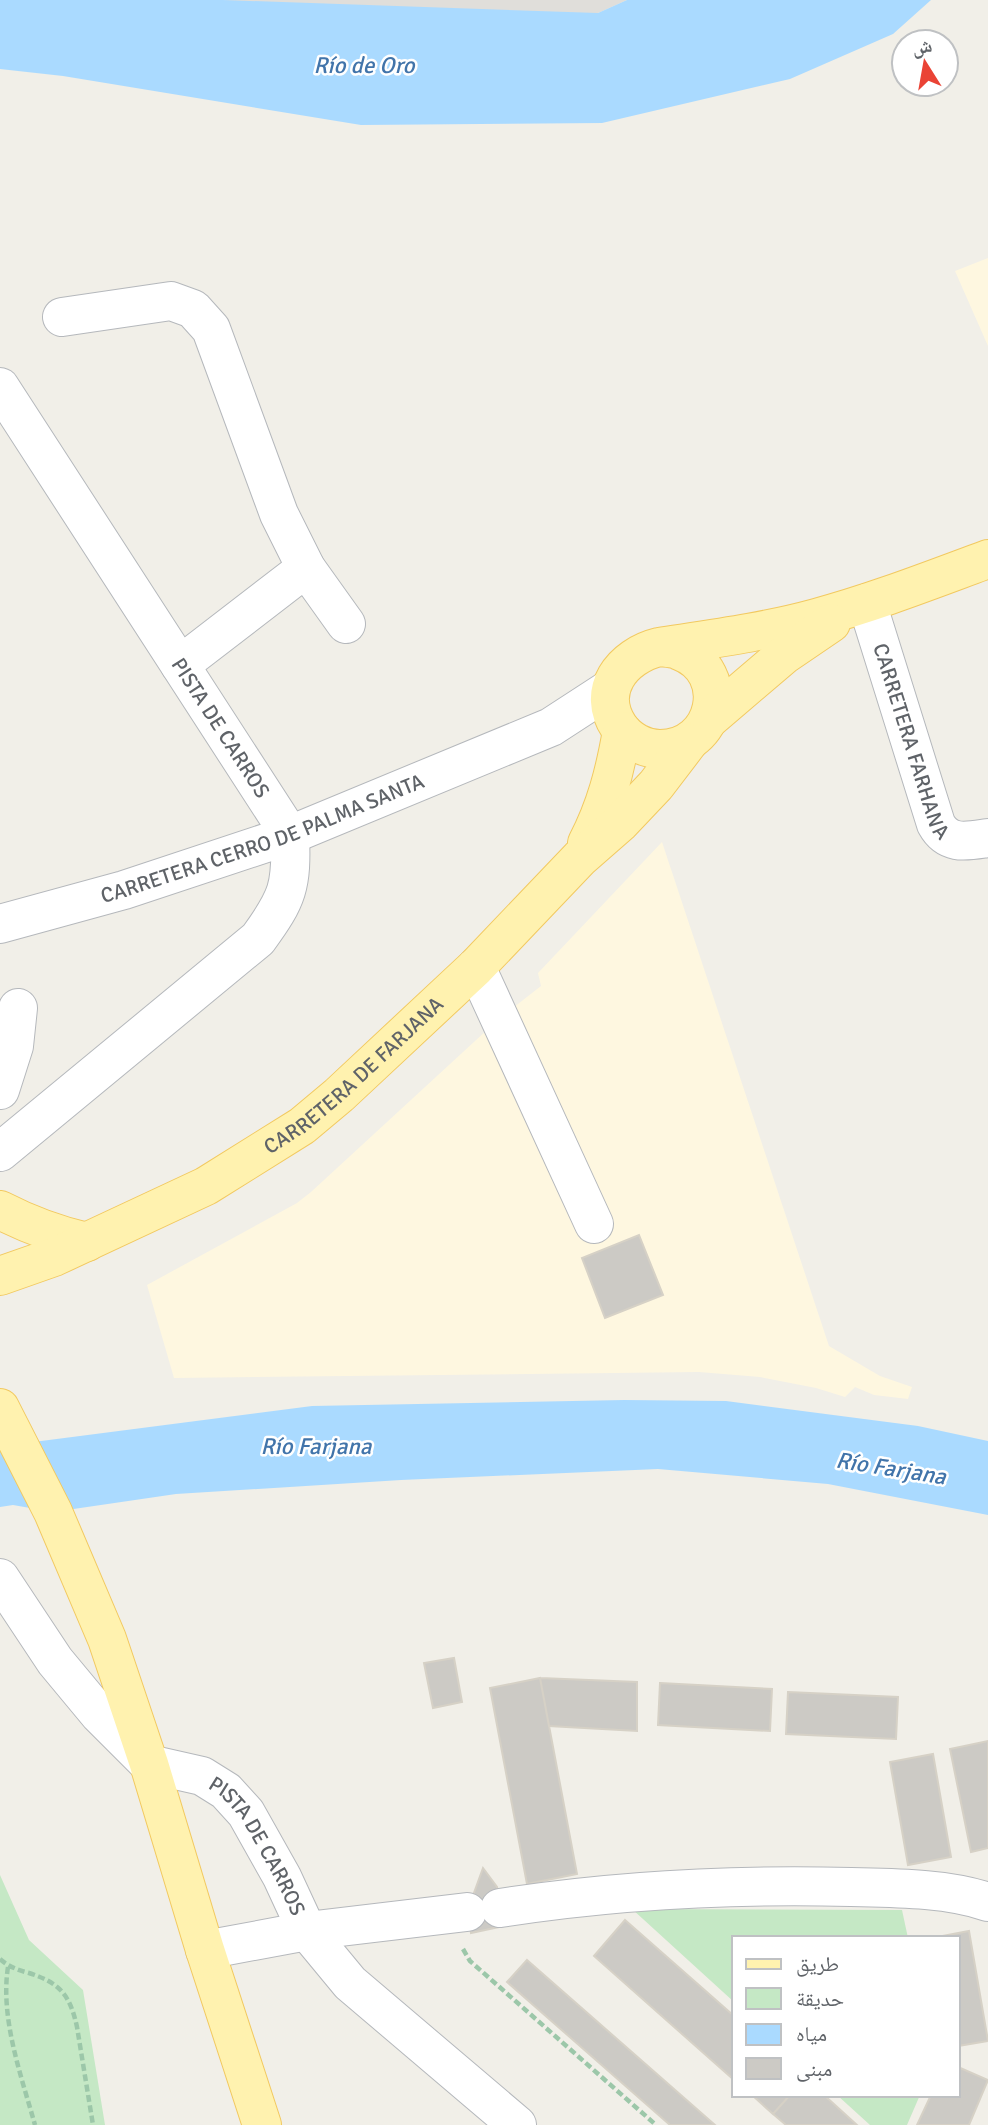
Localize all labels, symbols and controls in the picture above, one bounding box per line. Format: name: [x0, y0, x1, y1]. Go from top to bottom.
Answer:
north arrow: [890, 28, 960, 98]
text: ش: [910, 34, 934, 61]
water label: Río de Oro: [314, 51, 416, 80]
street label: CARRETERA FARHANA: [867, 640, 955, 845]
street label: PISTA DE CARROS: [166, 653, 275, 803]
street label: CARRETERA CERRO DE PALMA SANTA: [98, 768, 428, 909]
street label: CARRETERA DE FARJANA: [259, 991, 449, 1160]
water label: Río Farjana: [260, 1432, 373, 1461]
water label: Río Farjana: [834, 1445, 949, 1492]
street label: PISTA DE CARROS: [204, 1771, 311, 1920]
legend: [732, 1936, 960, 2097]
text: طريق: [796, 1951, 839, 1977]
text: حديقة: [796, 1986, 844, 2012]
text: مياه: [796, 2021, 827, 2047]
text: مبنى: [796, 2056, 832, 2082]

